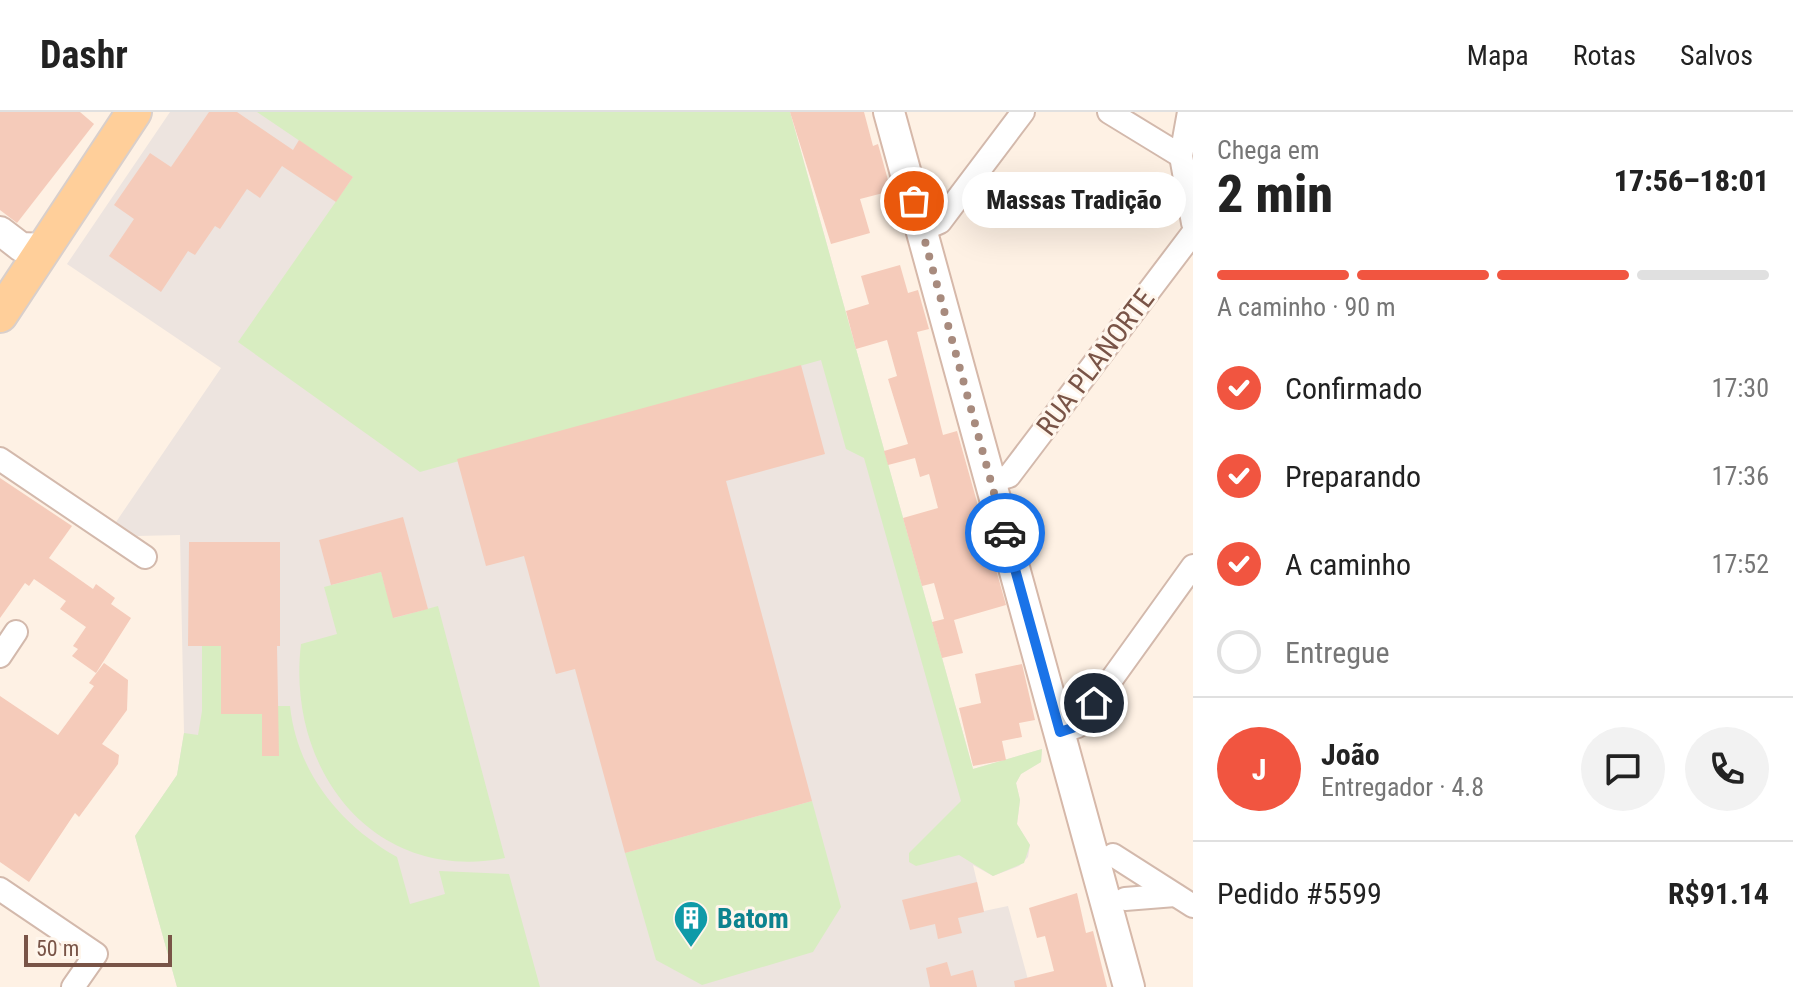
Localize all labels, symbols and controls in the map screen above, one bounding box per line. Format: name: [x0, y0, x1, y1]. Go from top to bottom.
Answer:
text: Dashr: [40, 33, 128, 77]
text: Mapa: [1467, 39, 1529, 72]
text: Rotas: [1573, 39, 1636, 72]
text: Salvos: [1680, 39, 1753, 72]
text: Chega em: [1217, 135, 1320, 165]
text: 17:56–18:01: [1614, 163, 1769, 198]
text: 2 min: [1217, 164, 1333, 225]
pin: [880, 167, 948, 235]
callout: Massas Tradição: [962, 173, 1186, 229]
icon: bag: [892, 179, 936, 223]
text: Massas Tradição: [986, 185, 1162, 215]
street label: RUA PLANORTE: [1030, 283, 1161, 442]
text: A caminho · 90 m: [1217, 292, 1396, 322]
icon: check: [1217, 366, 1261, 410]
text: Confirmado: [1285, 371, 1422, 406]
text: 17:30: [1712, 373, 1769, 403]
icon: check: [1217, 454, 1261, 498]
text: Preparando: [1285, 459, 1421, 494]
text: 17:36: [1712, 461, 1769, 491]
courier: [965, 493, 1045, 573]
icon: car: [983, 511, 1027, 555]
icon: check: [1217, 542, 1261, 586]
text: A caminho: [1285, 547, 1411, 582]
text: 17:52: [1712, 549, 1769, 579]
text: Entregue: [1285, 635, 1390, 670]
pin: [1060, 669, 1128, 737]
icon: home: [1072, 681, 1116, 725]
button: chat: [1581, 727, 1665, 811]
button: phone: [1685, 727, 1769, 811]
text: João: [1321, 737, 1380, 772]
text: J: [1252, 752, 1266, 787]
text: Entregador · 4.8: [1321, 772, 1484, 802]
text: Pedido #5599: [1217, 876, 1382, 911]
text: R$91.14: [1668, 876, 1769, 911]
building icon: Batom: [672, 899, 710, 949]
place label: Batom: [717, 902, 789, 935]
scale bar: [24, 931, 172, 967]
text: 50 m: [36, 936, 79, 961]

